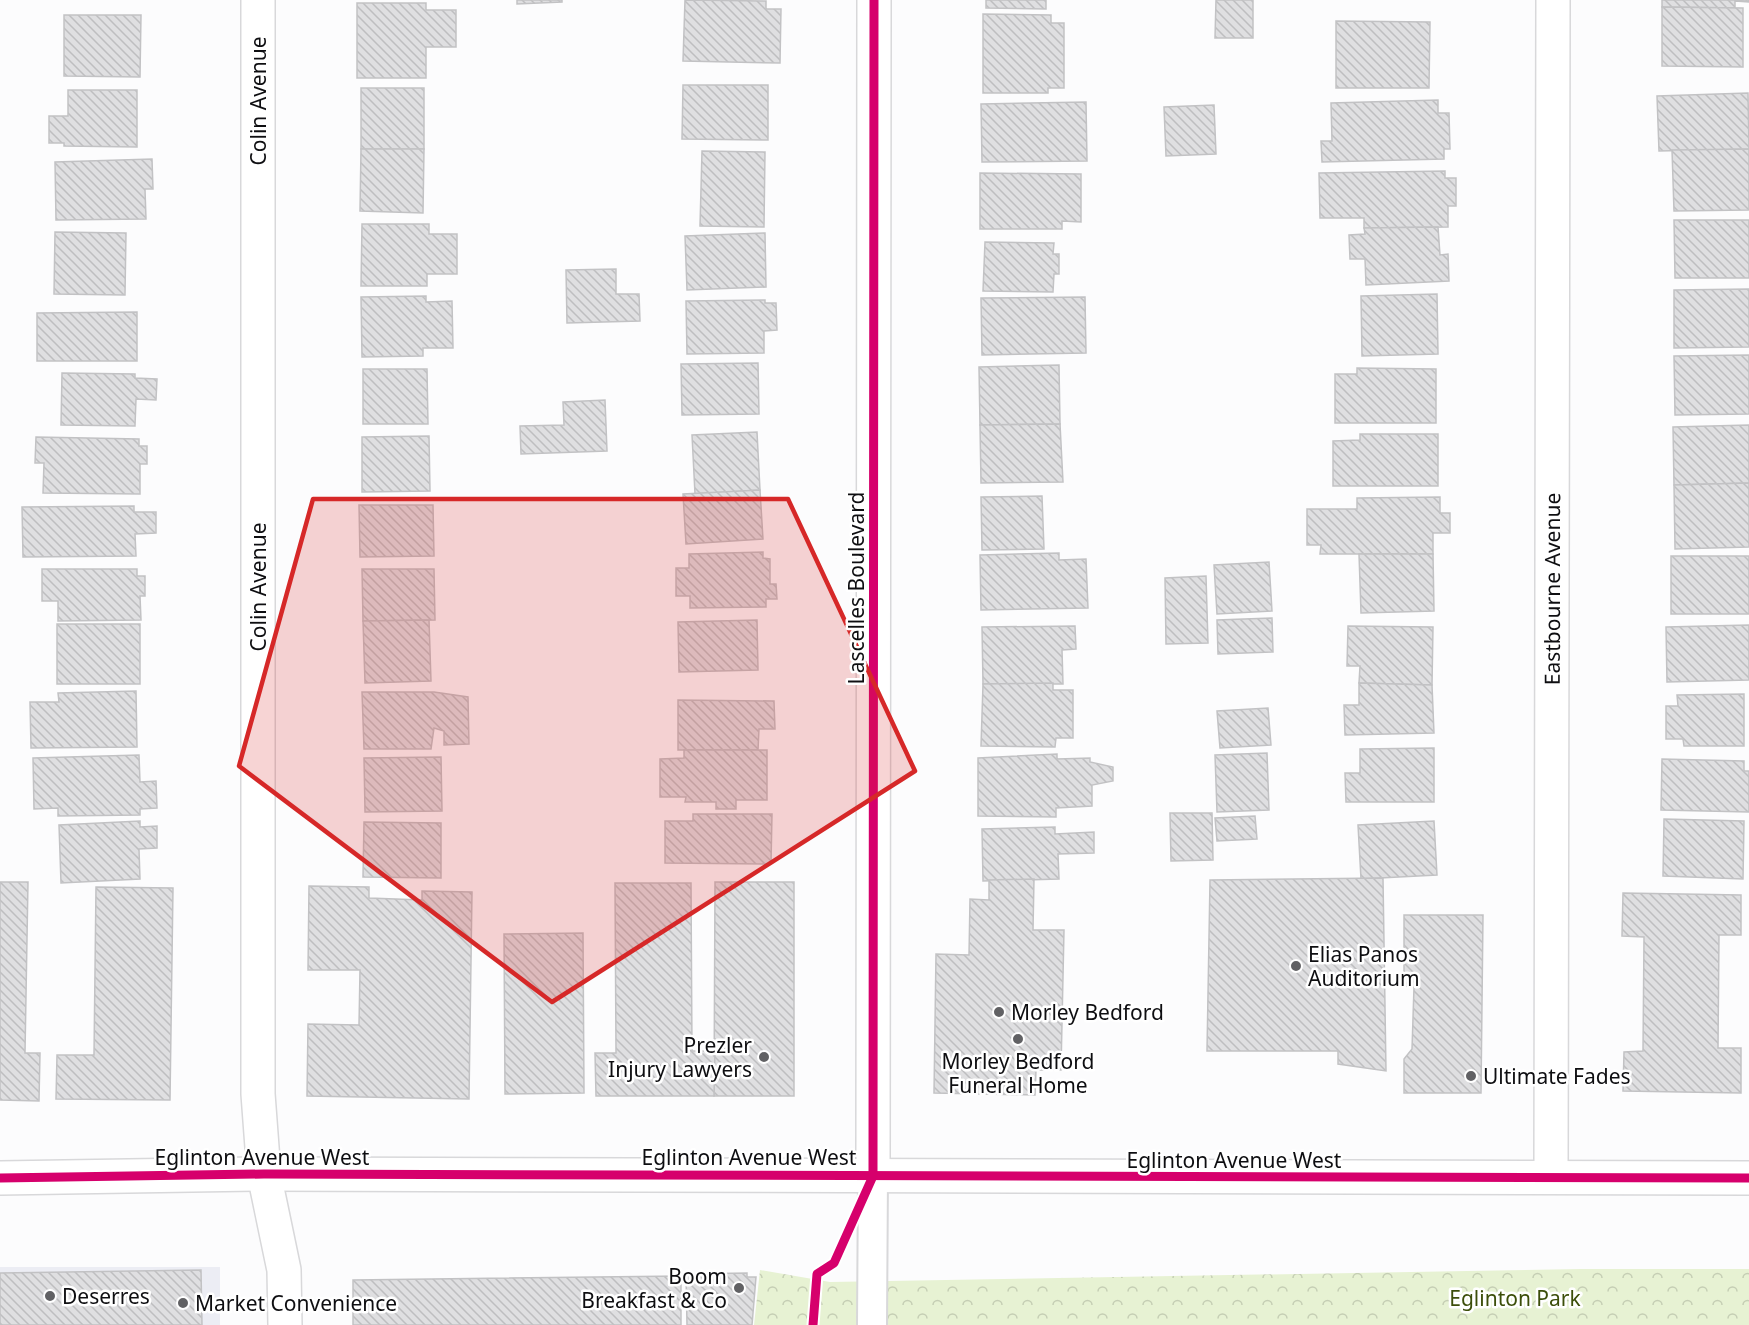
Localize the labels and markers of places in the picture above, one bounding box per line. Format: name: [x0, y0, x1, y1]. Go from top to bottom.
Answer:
place label: Elias Panos Auditorium: [1308, 940, 1420, 992]
marker: Elias Panos Auditorium: [1289, 959, 1303, 973]
place label: Morley Bedford: [1011, 998, 1164, 1026]
marker: Morley Bedford: [992, 1005, 1006, 1019]
place label: Prezler Injury Lawyers: [608, 1031, 752, 1083]
marker: Morley Bedford Funeral Home: [1011, 1032, 1025, 1046]
place label: Morley Bedford Funeral Home: [942, 1047, 1094, 1099]
marker: Prezler Injury Lawyers: [757, 1050, 771, 1064]
place label: Ultimate Fades: [1483, 1062, 1631, 1090]
marker: Ultimate Fades: [1464, 1069, 1478, 1083]
place label: Boom Breakfast & Co: [581, 1262, 727, 1314]
marker: Boom Breakfast & Co: [732, 1281, 746, 1295]
place label: Deserres: [62, 1282, 150, 1310]
marker: Deserres: [43, 1289, 57, 1303]
place label: Market Convenience: [195, 1289, 397, 1317]
marker: Market Convenience: [176, 1296, 190, 1310]

